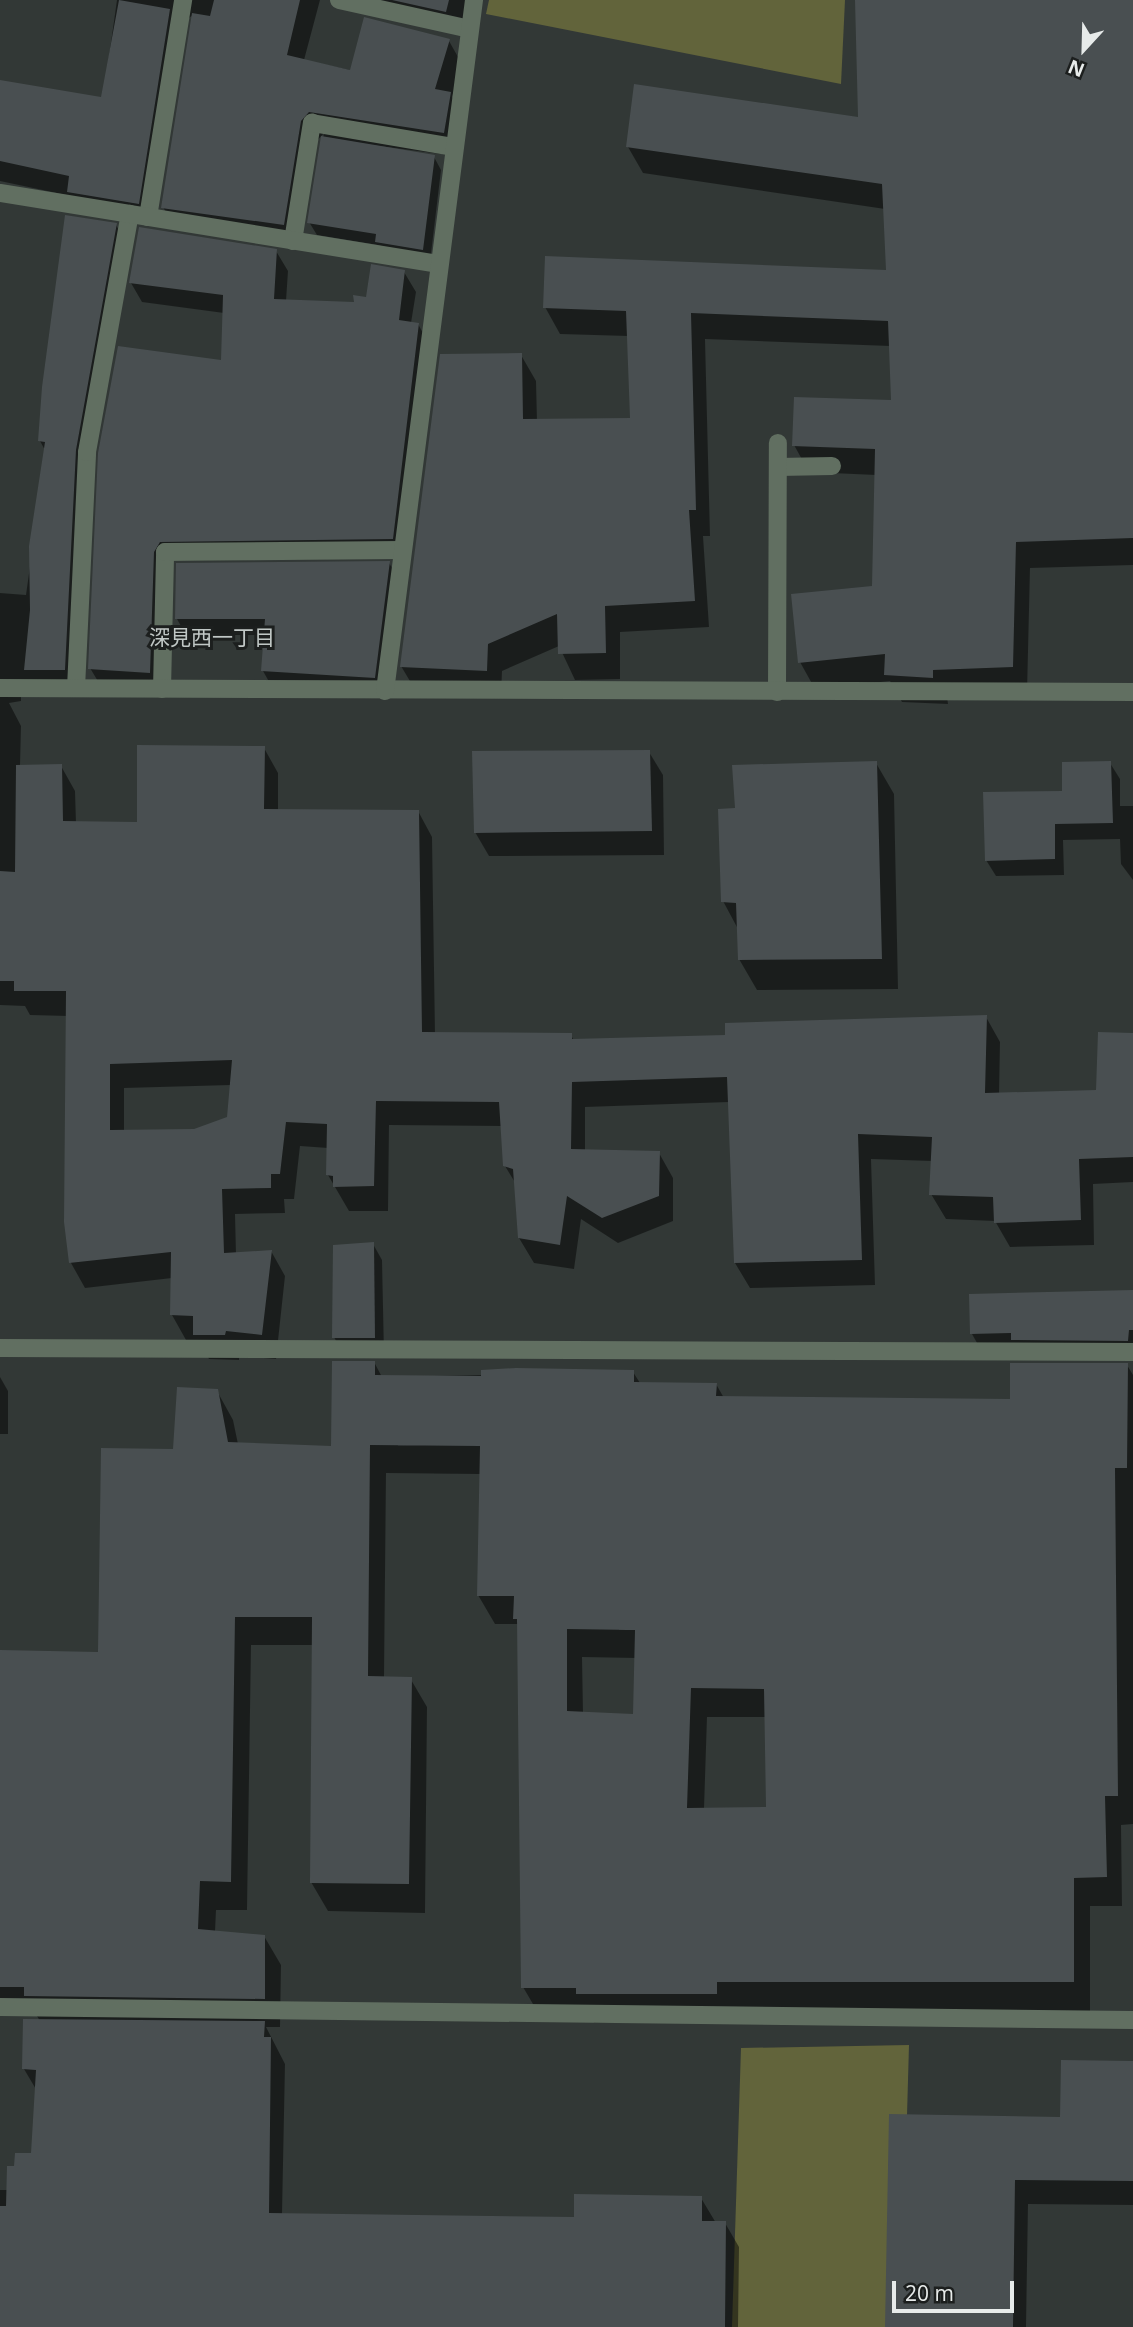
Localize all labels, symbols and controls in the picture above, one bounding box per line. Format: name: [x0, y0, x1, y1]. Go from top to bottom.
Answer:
north arrow: [1049, 14, 1119, 84]
text: N: [1064, 54, 1088, 83]
district label: 深見西一丁目: [149, 624, 275, 650]
scale bar: [895, 2268, 1018, 2312]
text: 20 m: [905, 2279, 954, 2307]

